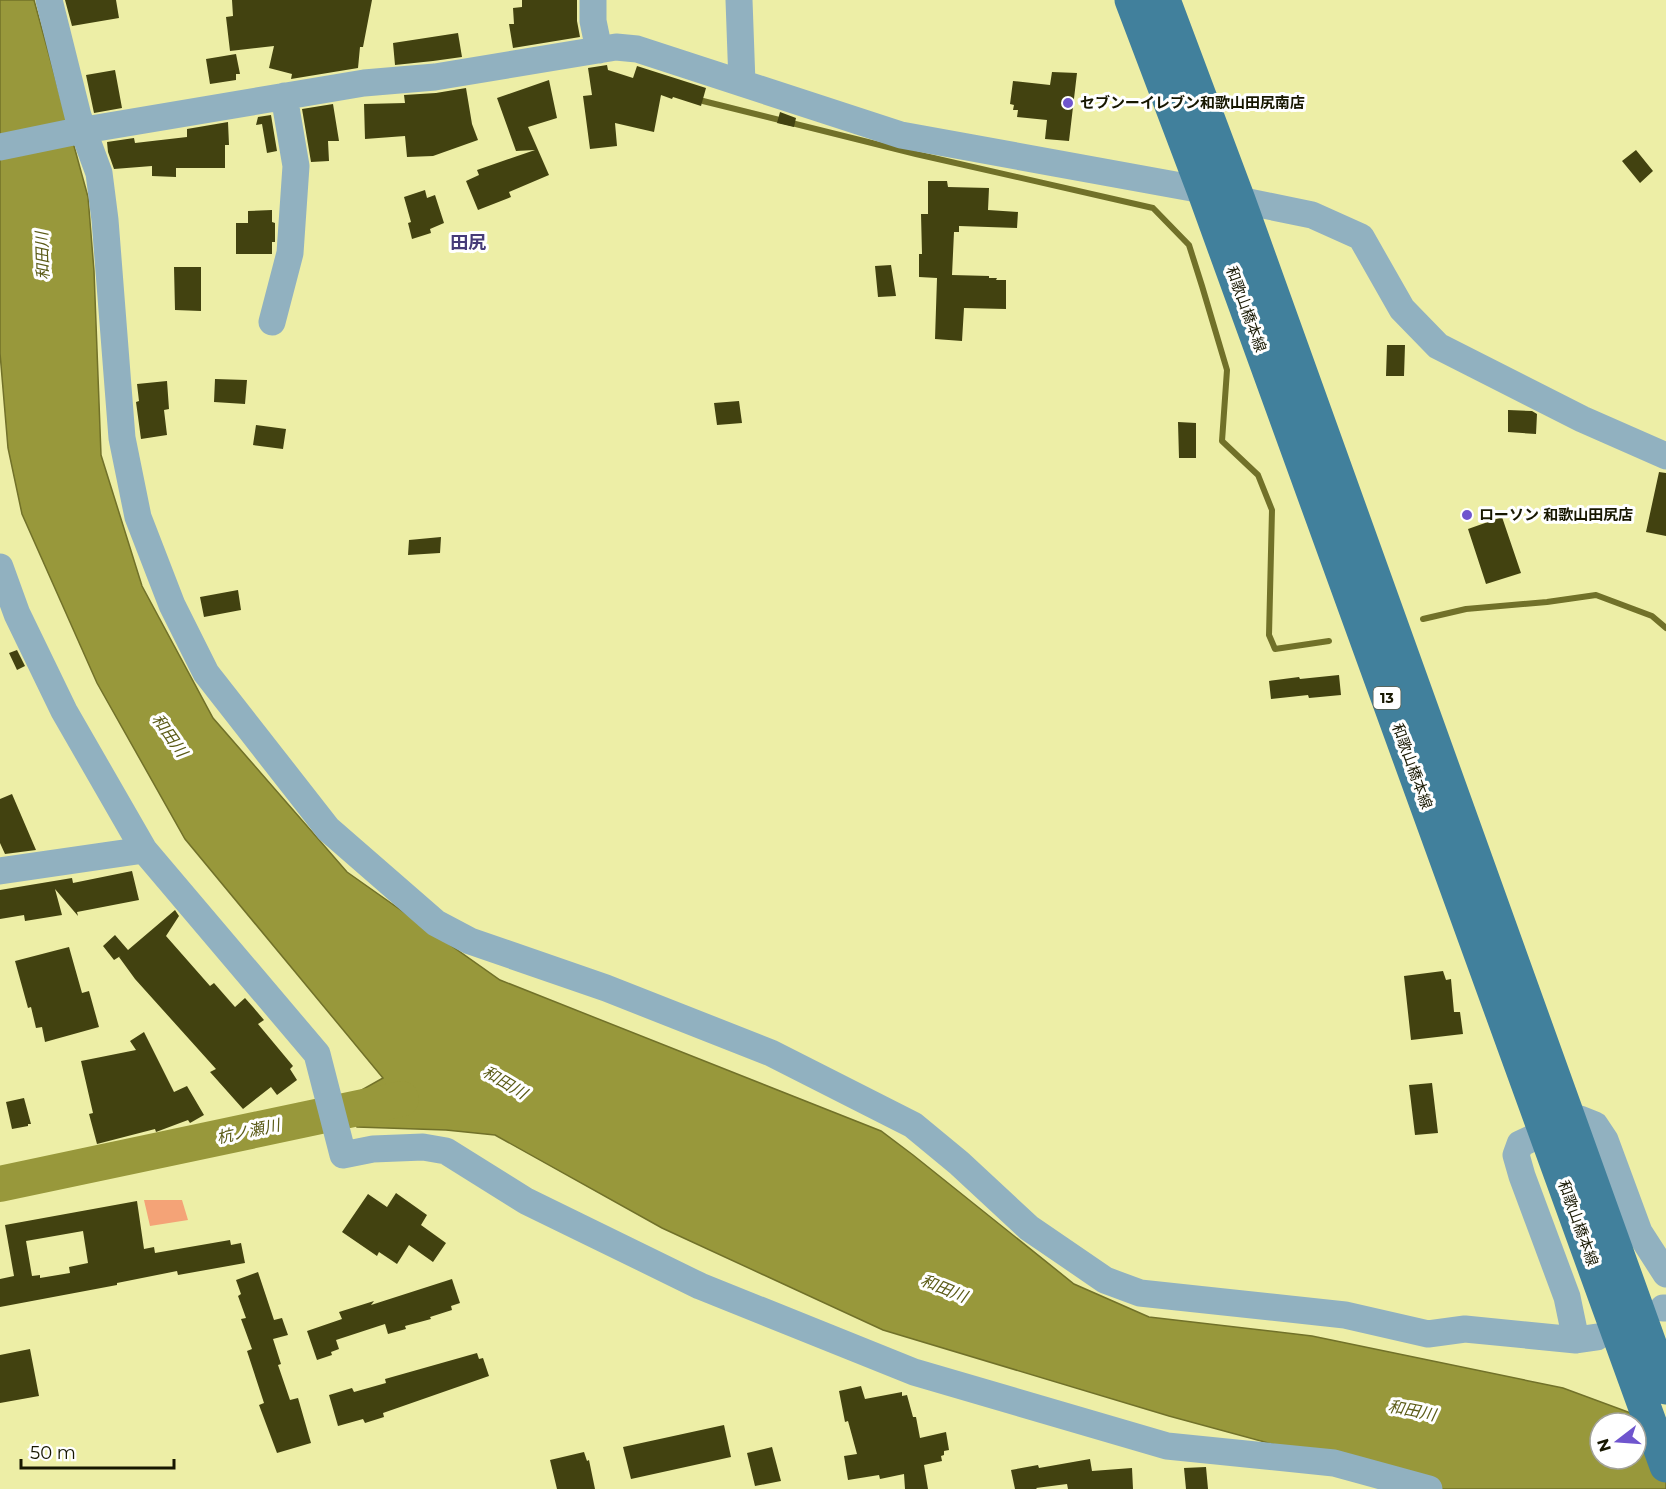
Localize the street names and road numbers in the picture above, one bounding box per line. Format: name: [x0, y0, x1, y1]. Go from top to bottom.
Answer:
street label: 和歌山橋本線: [1222, 263, 1271, 354]
road number: 13: [1374, 687, 1400, 709]
street label: 和歌山橋本線: [1388, 720, 1437, 811]
street label: 和歌山橋本線: [1554, 1177, 1603, 1268]

